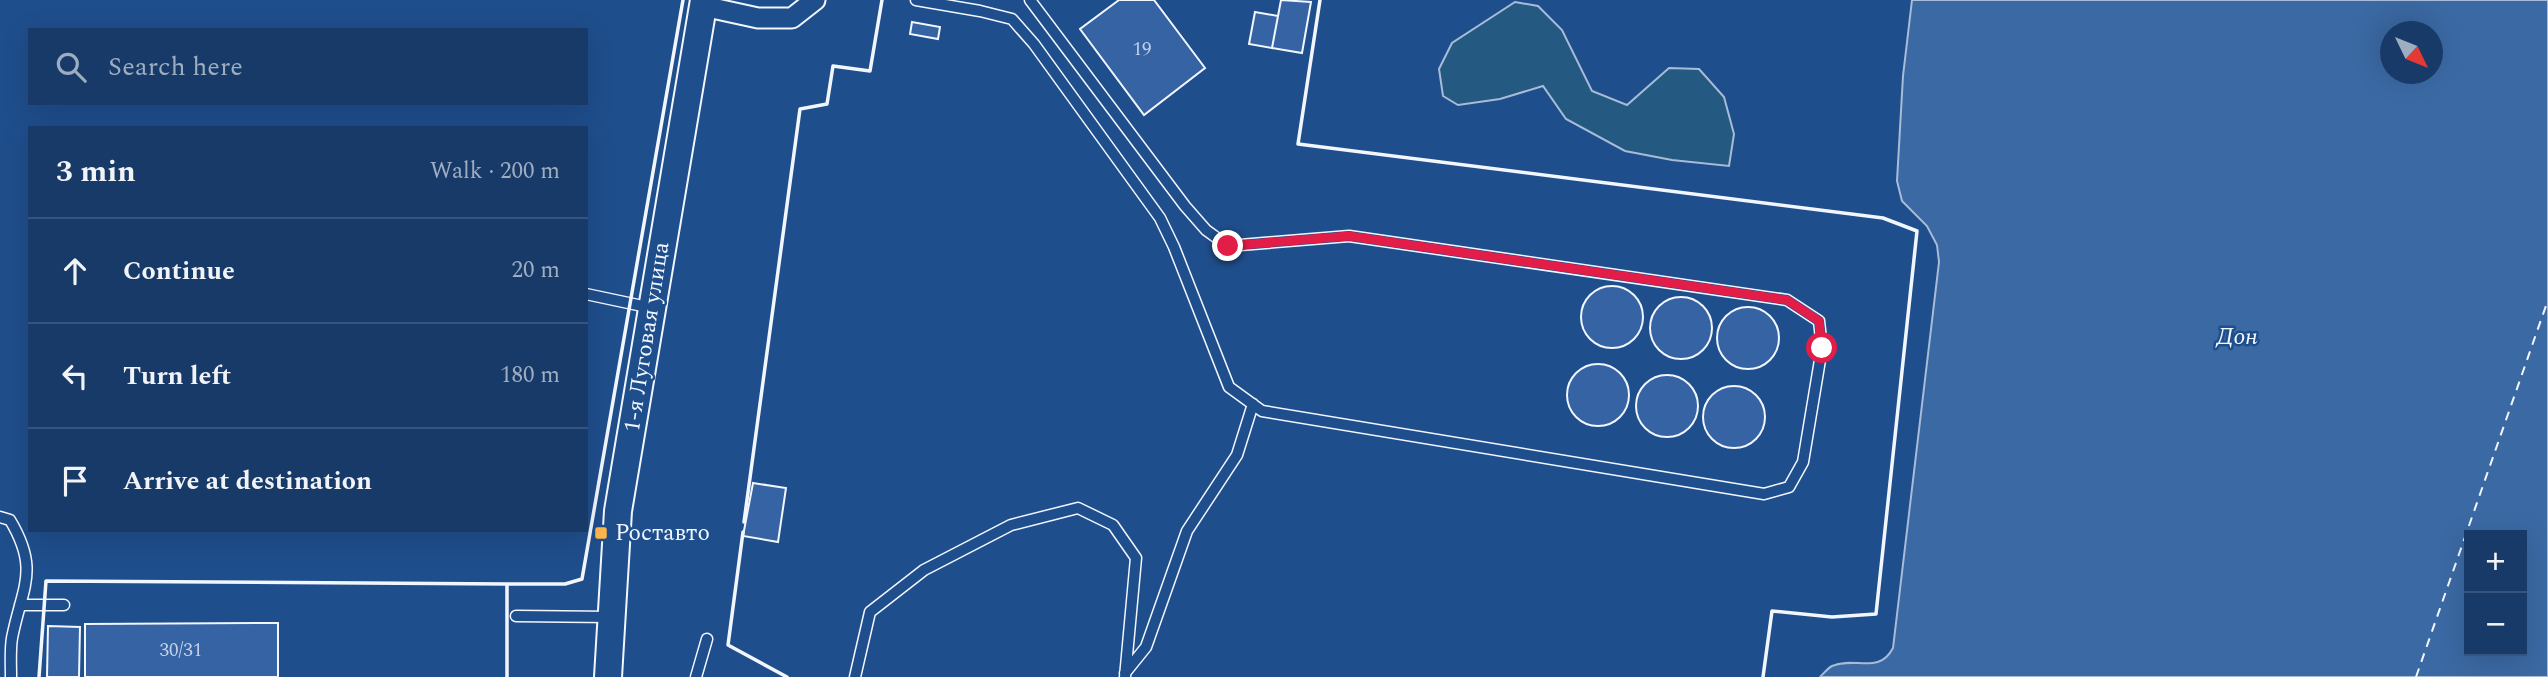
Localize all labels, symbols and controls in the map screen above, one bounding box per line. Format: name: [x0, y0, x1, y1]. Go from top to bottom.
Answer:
north arrow: [2380, 21, 2443, 84]
search box: [28, 28, 588, 105]
house number: 19: [1132, 35, 1152, 64]
text: Search here: [108, 47, 243, 87]
icon: search: [52, 48, 90, 86]
text: 3 min: [56, 149, 136, 195]
text: Walk · 200 m: [430, 154, 560, 189]
route end: [1212, 230, 1243, 261]
street label: 1-я Луговая улица: [615, 239, 679, 435]
text: Continue: [123, 251, 235, 291]
icon: ahead: [56, 252, 94, 290]
text: 20 m: [511, 253, 560, 288]
water label: Дон: [2215, 319, 2258, 355]
route start: [1806, 332, 1837, 363]
text: Turn left: [123, 356, 231, 396]
icon: left: [56, 357, 94, 395]
text: 180 m: [500, 358, 560, 393]
text: Arrive at destination: [123, 461, 372, 501]
icon: arrive: [56, 462, 94, 500]
place label: Роставто: [615, 516, 710, 551]
marker: Роставто: [593, 525, 609, 541]
map controls: [2464, 530, 2527, 656]
button: +: [2464, 530, 2527, 593]
button: −: [2464, 593, 2527, 656]
house number: 30/31: [160, 636, 202, 665]

